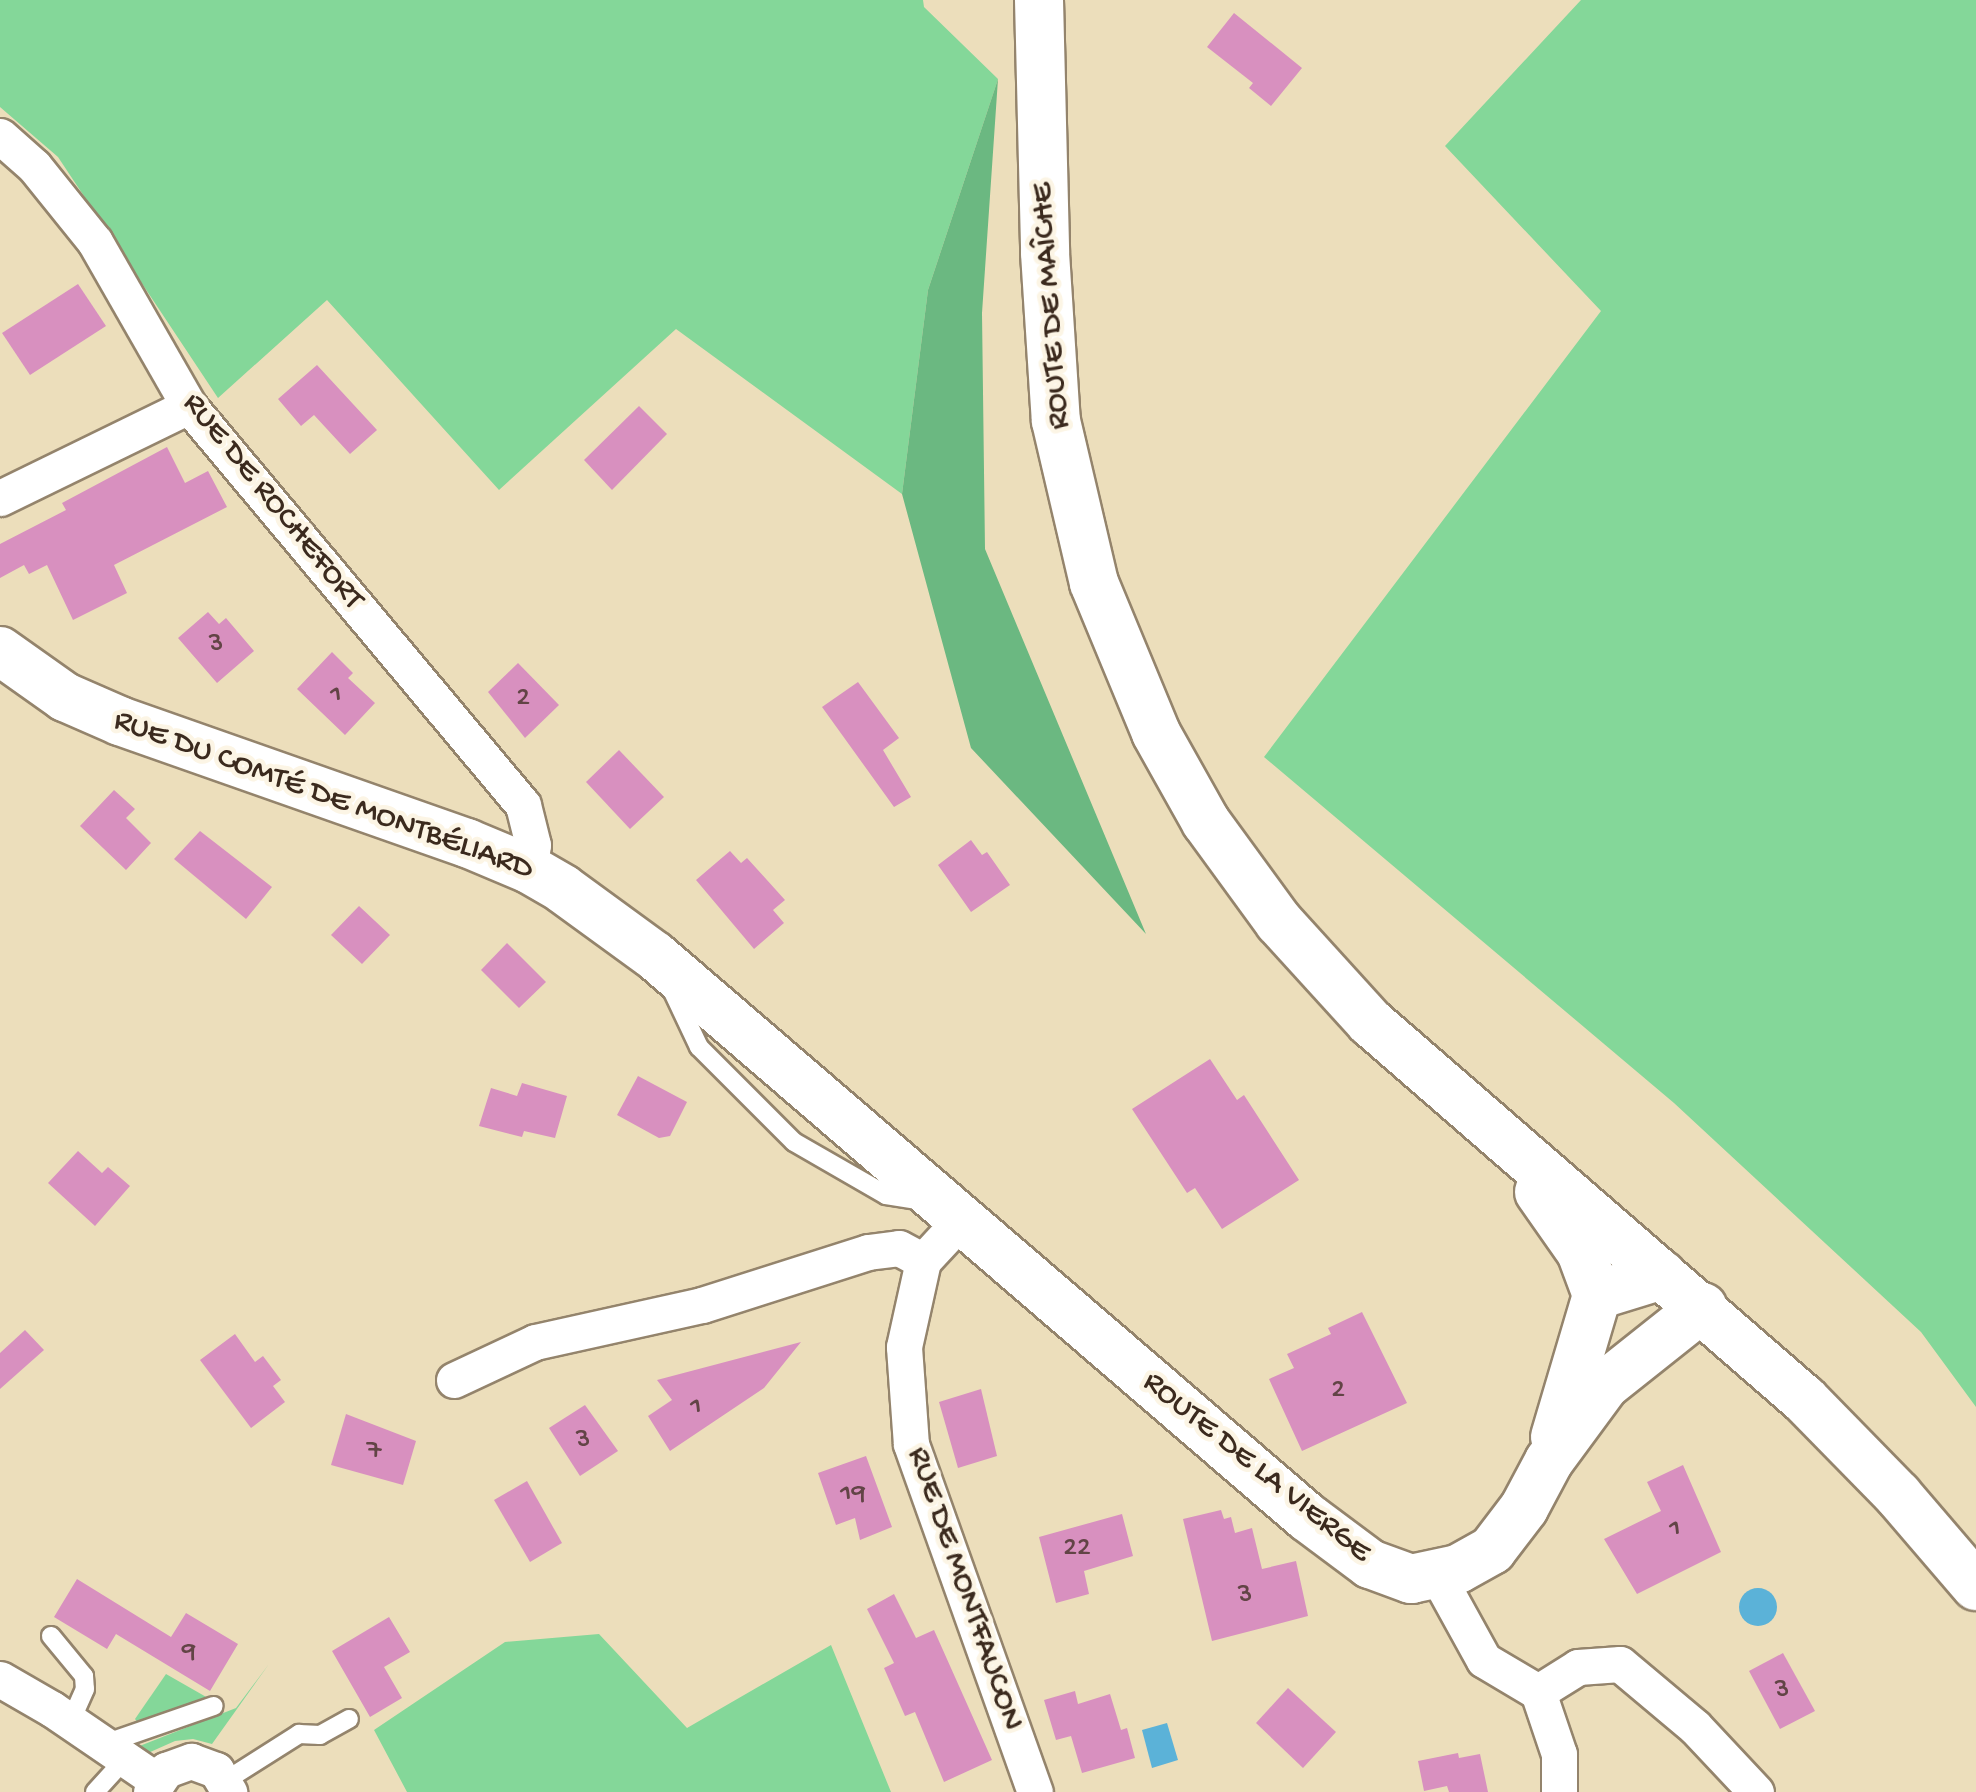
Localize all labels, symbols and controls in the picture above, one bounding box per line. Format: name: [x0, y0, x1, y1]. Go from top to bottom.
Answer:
street label: ROUTE DE MAÎCHE: [1024, 181, 1080, 431]
street label: RUE DE ROCHEFORT: [173, 386, 371, 618]
house number: 3: [209, 628, 223, 662]
house number: 1: [330, 679, 342, 713]
house number: 2: [516, 682, 530, 716]
street label: RUE DU COMTÉ DE MONTBÉLIARD: [108, 702, 538, 890]
street label: ROUTE DE LA VIERGE: [1134, 1364, 1378, 1572]
house number: 2: [1331, 1374, 1345, 1408]
house number: 1: [690, 1391, 702, 1425]
house number: 3: [576, 1424, 590, 1458]
house number: 7: [367, 1435, 381, 1469]
street label: RUE DE MONTFAUCON: [897, 1442, 1031, 1736]
house number: 19: [840, 1478, 866, 1512]
house number: 1: [1669, 1513, 1681, 1547]
house number: 22: [1063, 1532, 1091, 1566]
house number: 3: [1238, 1579, 1252, 1613]
house number: 9: [182, 1636, 196, 1670]
house number: 3: [1775, 1674, 1789, 1708]

